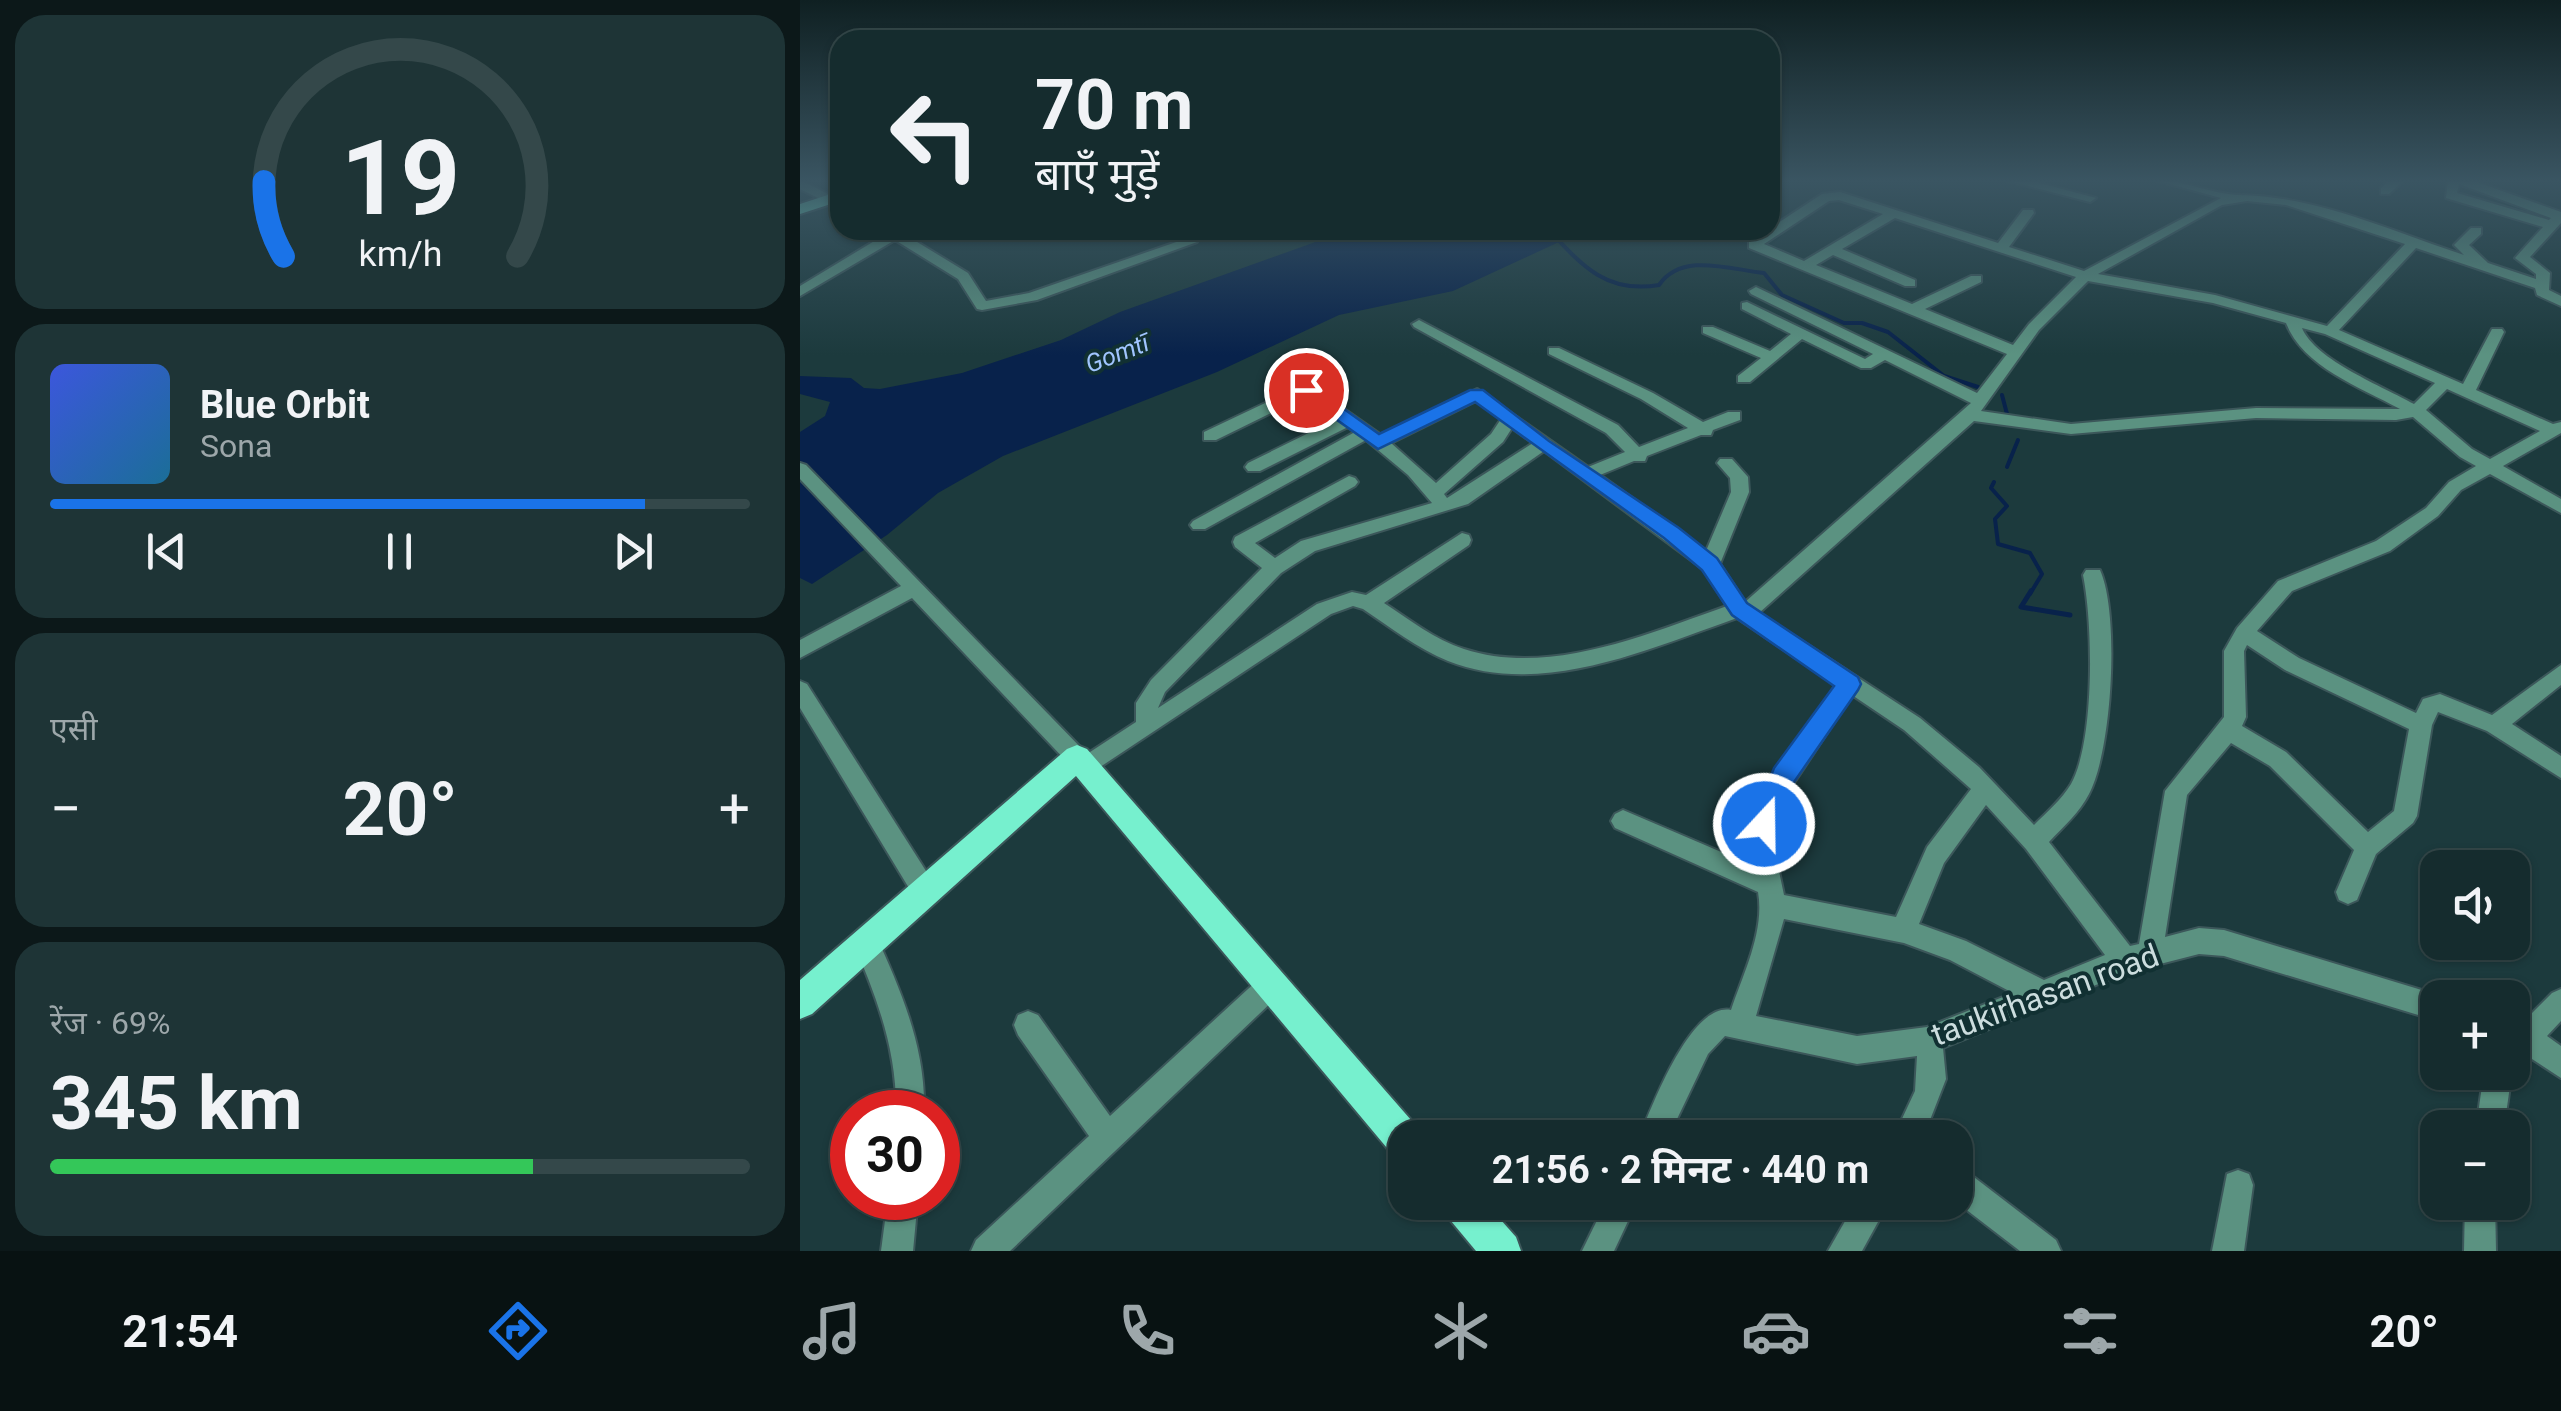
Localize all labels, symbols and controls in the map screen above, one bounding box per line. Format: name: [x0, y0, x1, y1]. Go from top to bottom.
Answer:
text: 70 m: [1035, 64, 1193, 146]
icon: left: [870, 70, 1000, 200]
text: 19: [340, 118, 460, 239]
text: बाएँ मुड़ें: [1035, 148, 1159, 201]
text: km/h: [358, 233, 442, 275]
water label: Gomtī: [1081, 327, 1156, 379]
pin: [1264, 348, 1349, 433]
icon: arrive: [1279, 363, 1334, 418]
text: Blue Orbit: [200, 383, 370, 427]
text: Sona: [200, 427, 272, 465]
icon: previous: [139, 524, 194, 579]
icon: pause: [372, 524, 427, 579]
icon: next: [606, 524, 661, 579]
text: एसी: [50, 710, 98, 748]
text: 20°: [342, 765, 458, 853]
position arrow: [1712, 772, 1816, 876]
text: −: [50, 777, 81, 841]
text: +: [719, 777, 750, 841]
map controls: [2420, 850, 2530, 1220]
button: sound: [2420, 850, 2530, 960]
street label: taukirhasan road: [1926, 936, 2164, 1054]
button: +: [2420, 980, 2530, 1090]
text: रेंज · 69%: [50, 1004, 170, 1042]
text: 345 km: [50, 1059, 303, 1147]
speed limit sign: 30: [830, 1090, 960, 1220]
button: −: [2420, 1110, 2530, 1220]
text: 21:56 · 2 मिनट · 440 m: [1492, 1148, 1869, 1192]
icon: directions: [483, 1296, 553, 1366]
icon: music: [797, 1296, 867, 1366]
icon: phone: [1112, 1296, 1182, 1366]
icon: climate: [1426, 1296, 1496, 1366]
icon: car: [1741, 1296, 1811, 1366]
icon: filters: [2055, 1296, 2125, 1366]
text: 21:54: [122, 1305, 238, 1358]
text: 20°: [2370, 1305, 2439, 1358]

